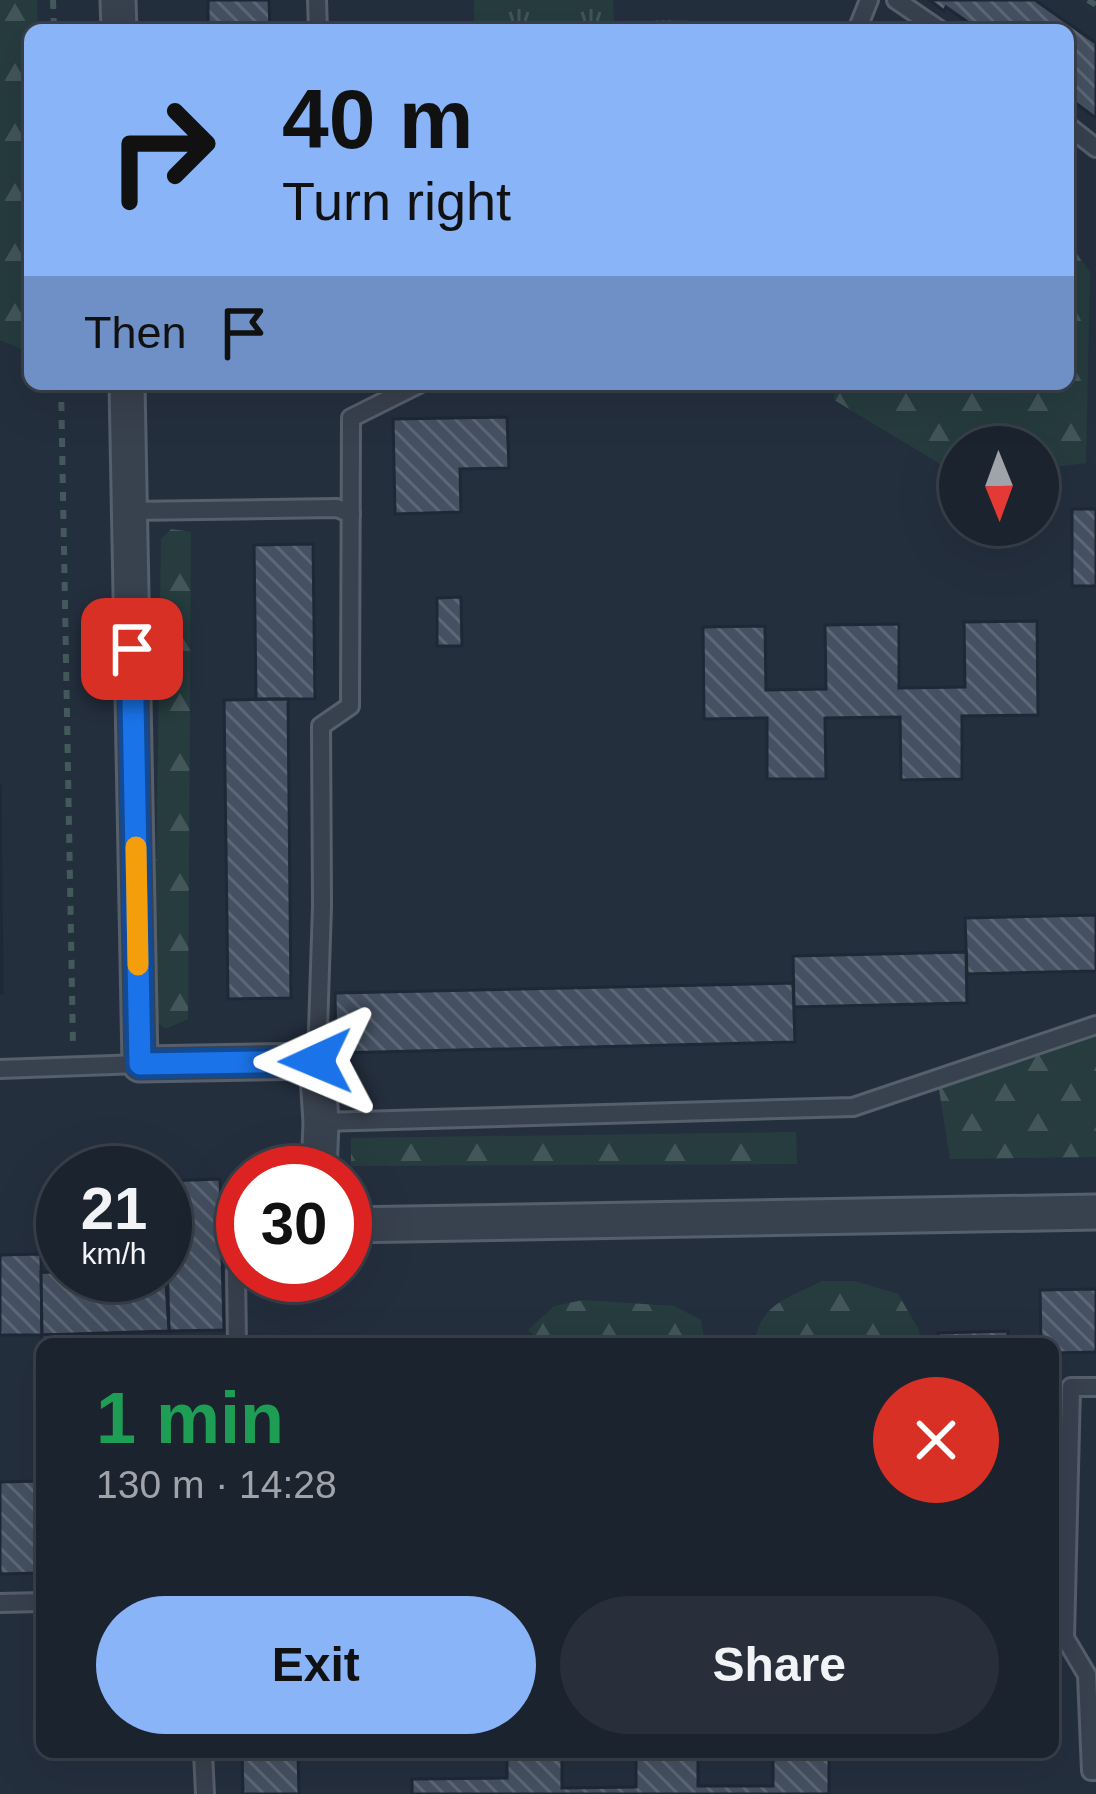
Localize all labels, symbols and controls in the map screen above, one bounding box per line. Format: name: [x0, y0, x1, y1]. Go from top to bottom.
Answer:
icon: right: [84, 72, 240, 228]
text: 40 m: [282, 72, 473, 166]
text: Turn right: [282, 171, 511, 231]
icon: arrive: [211, 300, 277, 366]
text: Then: [84, 307, 187, 358]
north arrow: [939, 426, 1059, 546]
map controls: [939, 426, 1059, 546]
pin: [81, 598, 183, 700]
icon: arrive: [99, 616, 165, 682]
position arrow: [253, 998, 379, 1124]
speed limit sign: 30: [216, 1146, 372, 1302]
text: 21: [81, 1175, 147, 1242]
text: km/h: [81, 1237, 147, 1270]
button: close: [873, 1377, 999, 1503]
text: 1 min: [96, 1378, 284, 1458]
text: 130 m · 14:28: [96, 1463, 337, 1506]
button: Exit: [96, 1596, 536, 1734]
button: Share: [560, 1596, 999, 1734]

